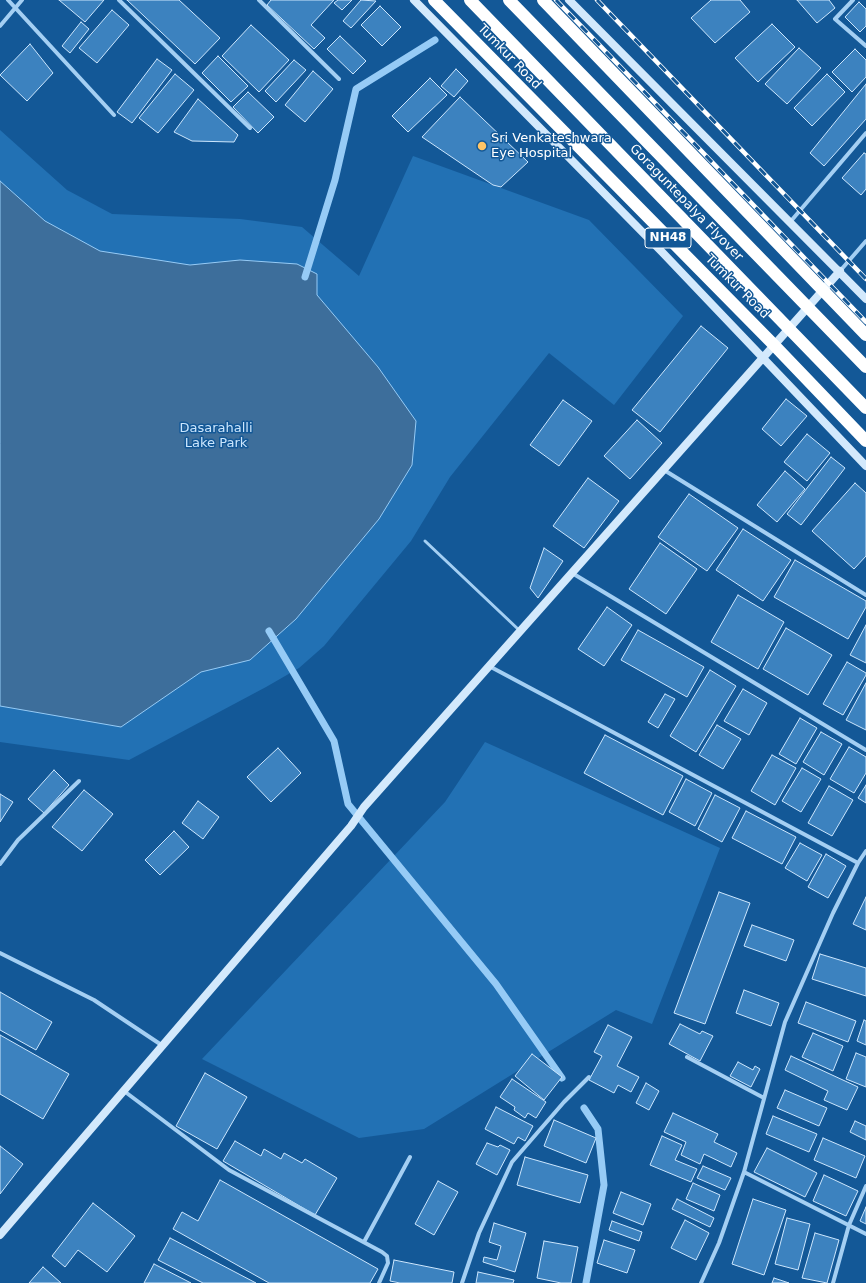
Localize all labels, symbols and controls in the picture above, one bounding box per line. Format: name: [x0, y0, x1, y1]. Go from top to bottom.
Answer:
street label: Tumkur Road: [474, 21, 544, 93]
place label: Sri Venkateshwara Eye Hospital: [491, 131, 612, 162]
marker: Sri Venkateshwara Eye Hospital: [476, 140, 488, 152]
street label: Goraguntepalya Flyover: [626, 141, 746, 265]
road number: NH48: [645, 228, 691, 248]
street label: Tumkur Road: [702, 252, 772, 322]
park label: Dasarahalli Lake Park: [179, 421, 253, 452]

